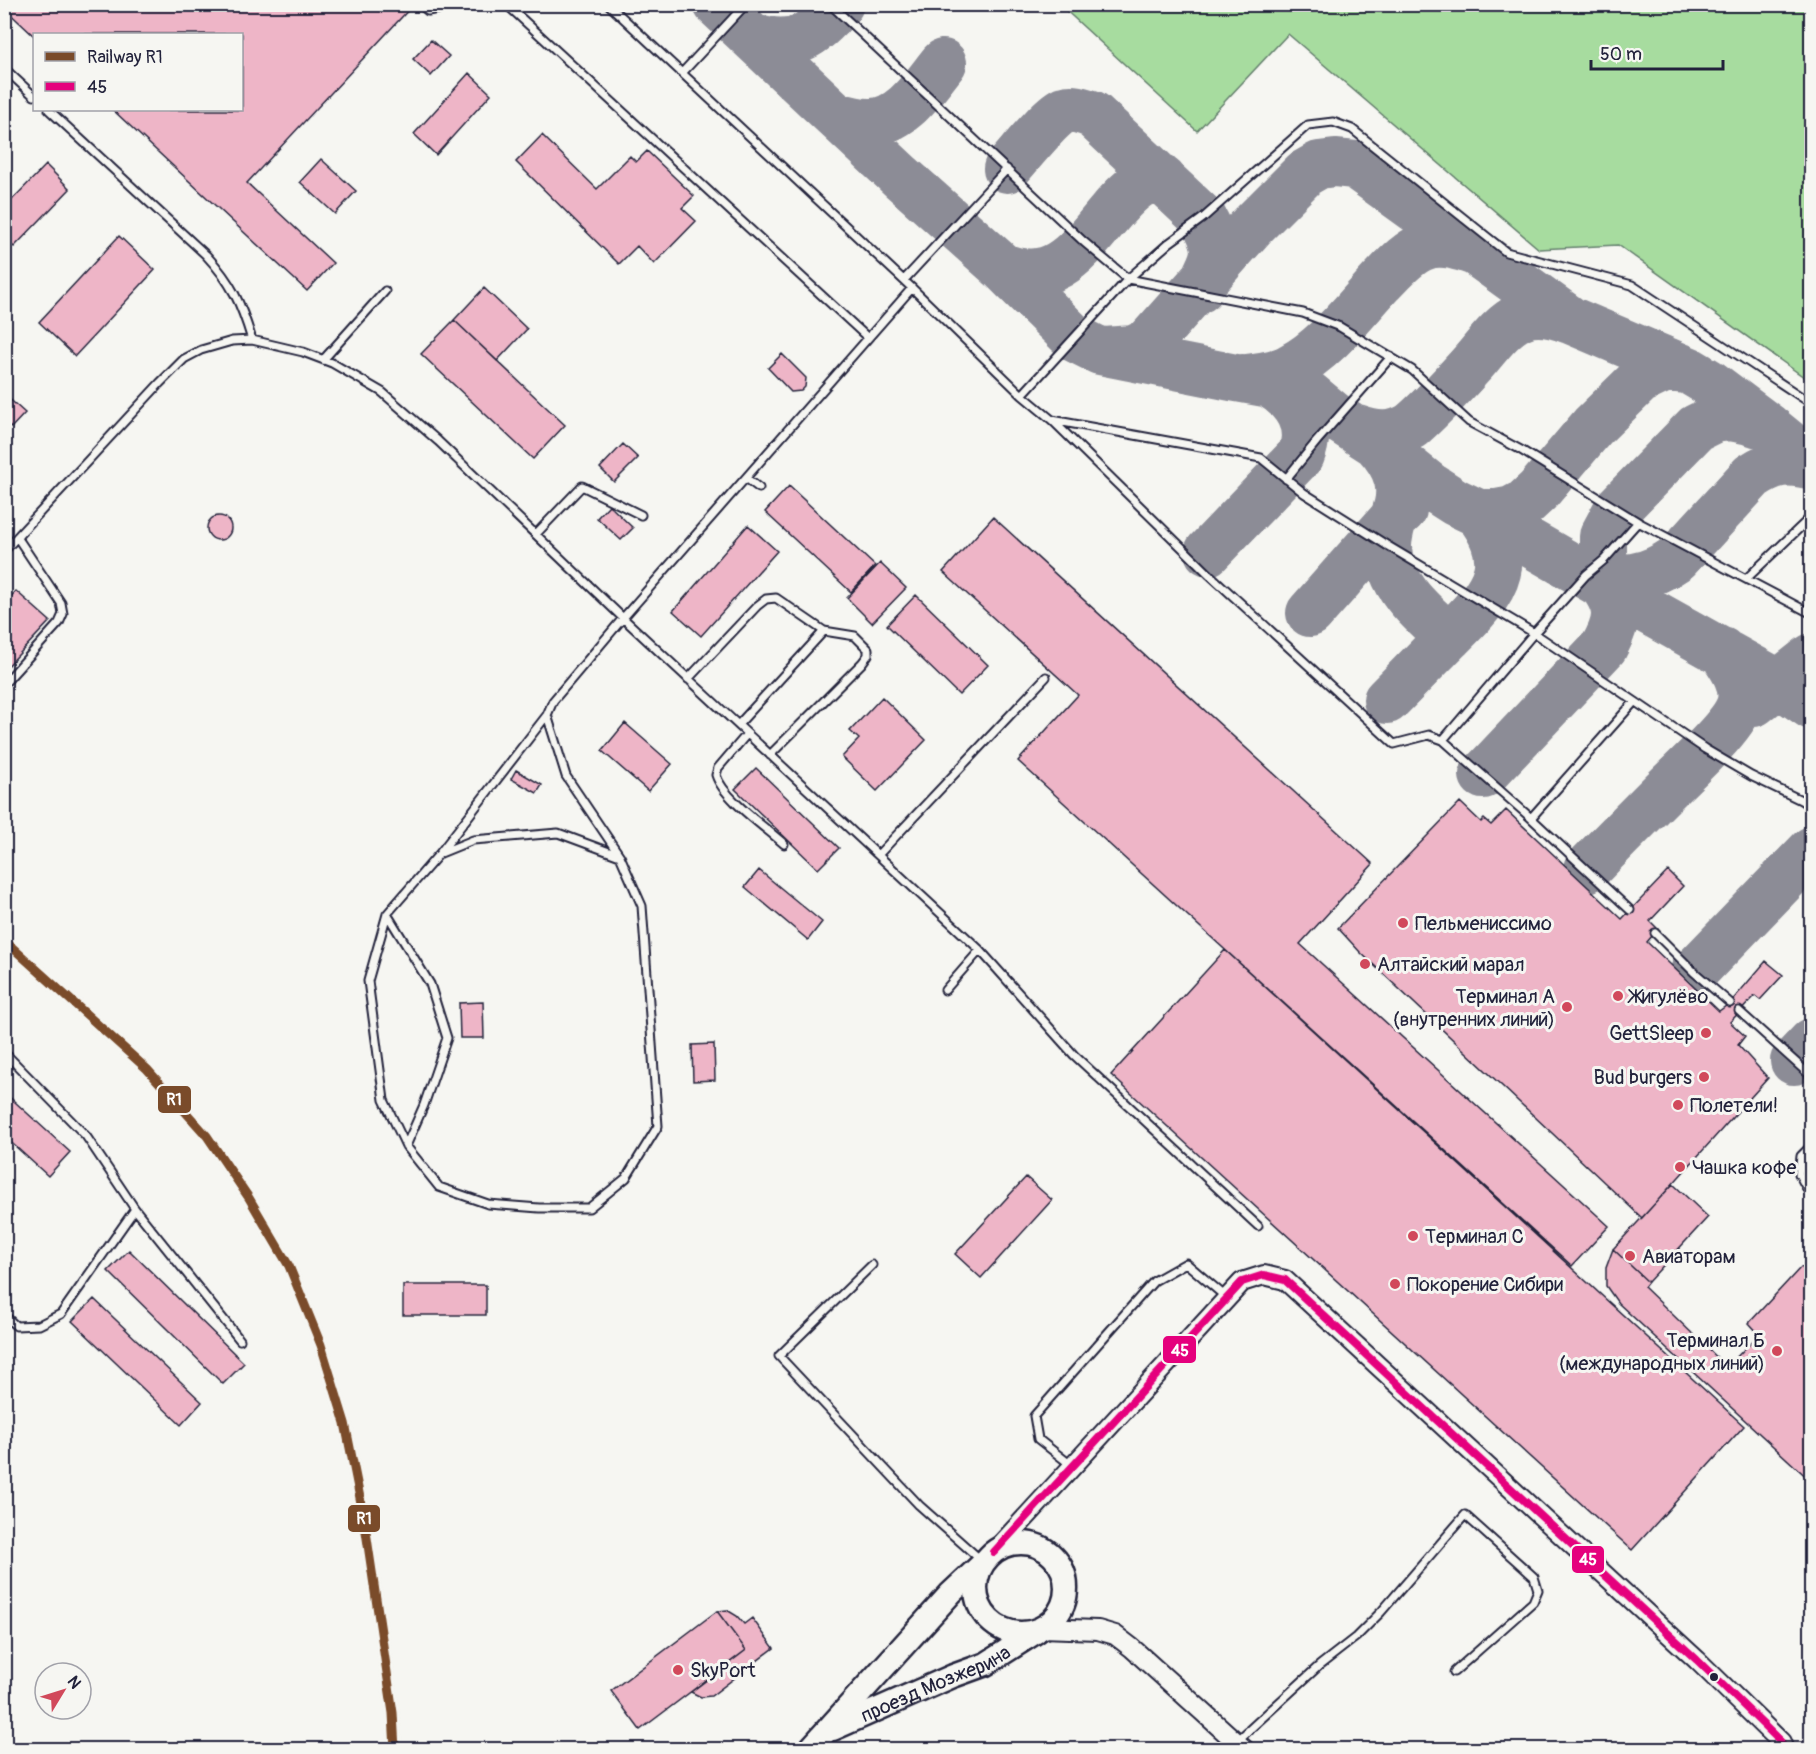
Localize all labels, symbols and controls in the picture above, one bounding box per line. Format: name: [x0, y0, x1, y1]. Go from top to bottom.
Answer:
legend: [33, 33, 243, 111]
scale bar: [1591, 33, 1723, 71]
text: 50 m: [1600, 43, 1642, 66]
text: Railway R1: [87, 46, 163, 69]
text: 45: [87, 76, 107, 99]
place label: Пельмениссимо: [1415, 911, 1552, 936]
marker: Пельмениссимо: [1396, 916, 1410, 930]
place label: Алтайский марал: [1377, 952, 1524, 977]
marker: Алтайский марал: [1358, 957, 1372, 971]
place label: Терминал А (внутренних линий): [1393, 984, 1555, 1032]
place label: Жигулёво: [1627, 984, 1708, 1009]
marker: Жигулёво: [1611, 989, 1625, 1003]
marker: Терминал А (внутренних линий): [1560, 1000, 1574, 1014]
place label: GettSleep: [1609, 1021, 1694, 1046]
marker: GettSleep: [1699, 1026, 1713, 1040]
place label: Bud burgers: [1593, 1065, 1692, 1090]
marker: Bud burgers: [1697, 1070, 1711, 1084]
line badge: R1: [157, 1085, 192, 1114]
text: R1: [166, 1090, 182, 1110]
place label: Полетели!: [1690, 1093, 1778, 1118]
marker: Полетели!: [1671, 1098, 1685, 1112]
place label: Чашка кофе: [1692, 1155, 1797, 1180]
marker: Чашка кофе: [1673, 1160, 1687, 1174]
place label: Терминал С: [1425, 1224, 1524, 1249]
marker: Терминал С: [1406, 1229, 1420, 1243]
place label: Авиаторам: [1642, 1244, 1736, 1269]
marker: Авиаторам: [1623, 1249, 1637, 1263]
place label: Покорение Сибири: [1407, 1272, 1563, 1297]
marker: Покорение Сибири: [1388, 1277, 1402, 1291]
place label: Терминал Б (международных линий): [1559, 1328, 1765, 1376]
line badge: 45: [1162, 1335, 1197, 1364]
text: 45: [1171, 1341, 1189, 1361]
marker: Терминал Б (международных линий): [1770, 1344, 1784, 1358]
line badge: R1: [347, 1504, 381, 1533]
text: R1: [356, 1509, 372, 1529]
line badge: 45: [1571, 1545, 1605, 1574]
text: 45: [1579, 1550, 1597, 1570]
street label: проезд Мозжерина: [857, 1640, 1015, 1728]
place label: SkyPort: [690, 1658, 756, 1683]
north arrow: [33, 1661, 93, 1721]
marker: SkyPort: [671, 1663, 685, 1677]
unlabelled marker: [1708, 1671, 1720, 1683]
text: N: [63, 1672, 85, 1693]

